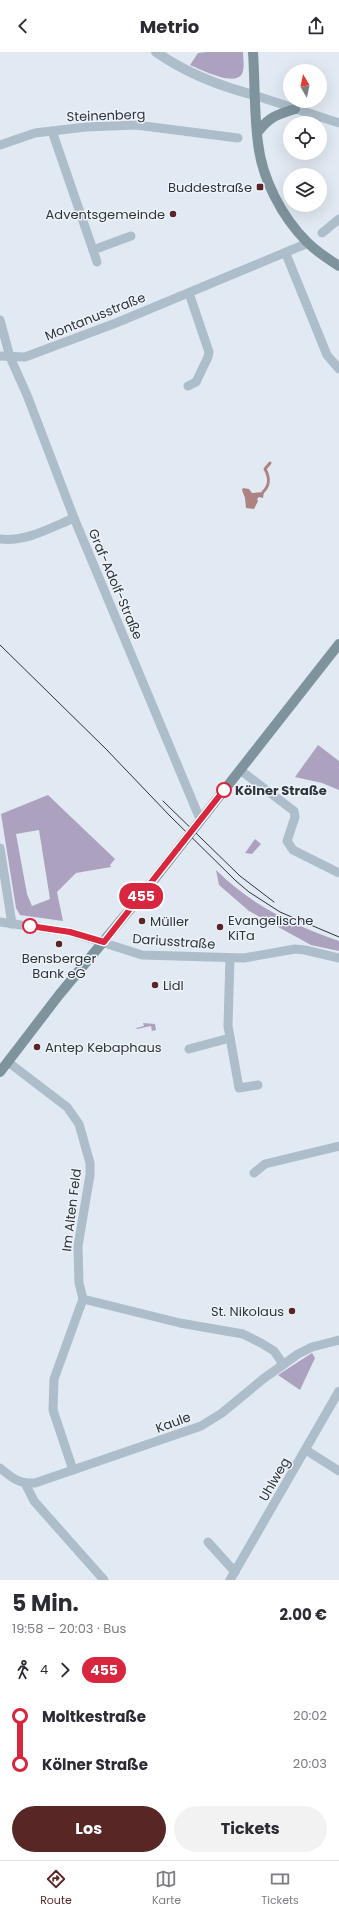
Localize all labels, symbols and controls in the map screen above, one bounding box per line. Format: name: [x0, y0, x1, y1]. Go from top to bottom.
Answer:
text: Metrio: [140, 14, 199, 39]
icon: back: [12, 15, 34, 37]
icon: share: [305, 15, 327, 37]
north arrow: [283, 64, 327, 108]
map controls: [283, 64, 327, 212]
street label: Steinenberg: [66, 105, 146, 126]
button: locate: [283, 116, 327, 160]
button: layers: [283, 168, 327, 212]
place label: Buddestraße: [168, 178, 252, 197]
marker: Buddestraße: [255, 182, 265, 192]
place label: Adventsgemeinde: [46, 205, 165, 224]
marker: Adventsgemeinde: [168, 209, 178, 219]
street label: Montanusstraße: [42, 288, 148, 345]
street label: Graf-Adolf-Straße: [84, 526, 147, 643]
place label: Kölner Straße: [235, 781, 327, 800]
marker: Kölner Straße: [216, 782, 232, 798]
line badge: 455: [118, 883, 164, 909]
text: 455: [127, 886, 155, 906]
place label: Evangelische KiTa: [228, 911, 313, 945]
place label: Müller: [150, 912, 189, 931]
marker: Müller: [137, 916, 147, 926]
unlabelled marker: [22, 918, 38, 934]
marker: Evangelische KiTa: [215, 922, 225, 932]
street label: Dariusstraße: [132, 929, 216, 954]
marker: Bensberger Bank eG: [54, 939, 64, 949]
place label: Bensberger Bank eG: [22, 949, 96, 983]
place label: Lidl: [163, 976, 184, 995]
marker: Lidl: [150, 980, 160, 990]
place label: Antep Kebaphaus: [45, 1038, 162, 1057]
marker: Antep Kebaphaus: [32, 1042, 42, 1052]
street label: Im Alten Feld: [57, 1168, 86, 1253]
place label: St. Nikolaus: [211, 1302, 284, 1321]
marker: St. Nikolaus: [287, 1306, 297, 1316]
street label: Kaule: [153, 1407, 193, 1438]
street label: Uhlweg: [254, 1454, 295, 1505]
text: 5 Min.: [12, 1588, 79, 1619]
text: 2.00 €: [280, 1604, 327, 1625]
text: 19:58 – 20:03 · Bus: [12, 1619, 126, 1638]
icon: walk: [12, 1659, 34, 1681]
icon: forward: [54, 1659, 76, 1681]
text: 4: [40, 1660, 48, 1679]
text: 455: [90, 1660, 118, 1680]
text: Moltkestraße: [42, 1706, 146, 1727]
text: 20:02: [293, 1706, 327, 1725]
text: Kölner Straße: [42, 1754, 148, 1775]
text: 20:03: [293, 1754, 327, 1773]
button: Los: [12, 1806, 166, 1852]
button: Tickets: [174, 1806, 327, 1852]
tab: Route: [40, 1868, 72, 1909]
tab: Karte: [152, 1868, 181, 1909]
tab: Tickets: [261, 1868, 299, 1909]

